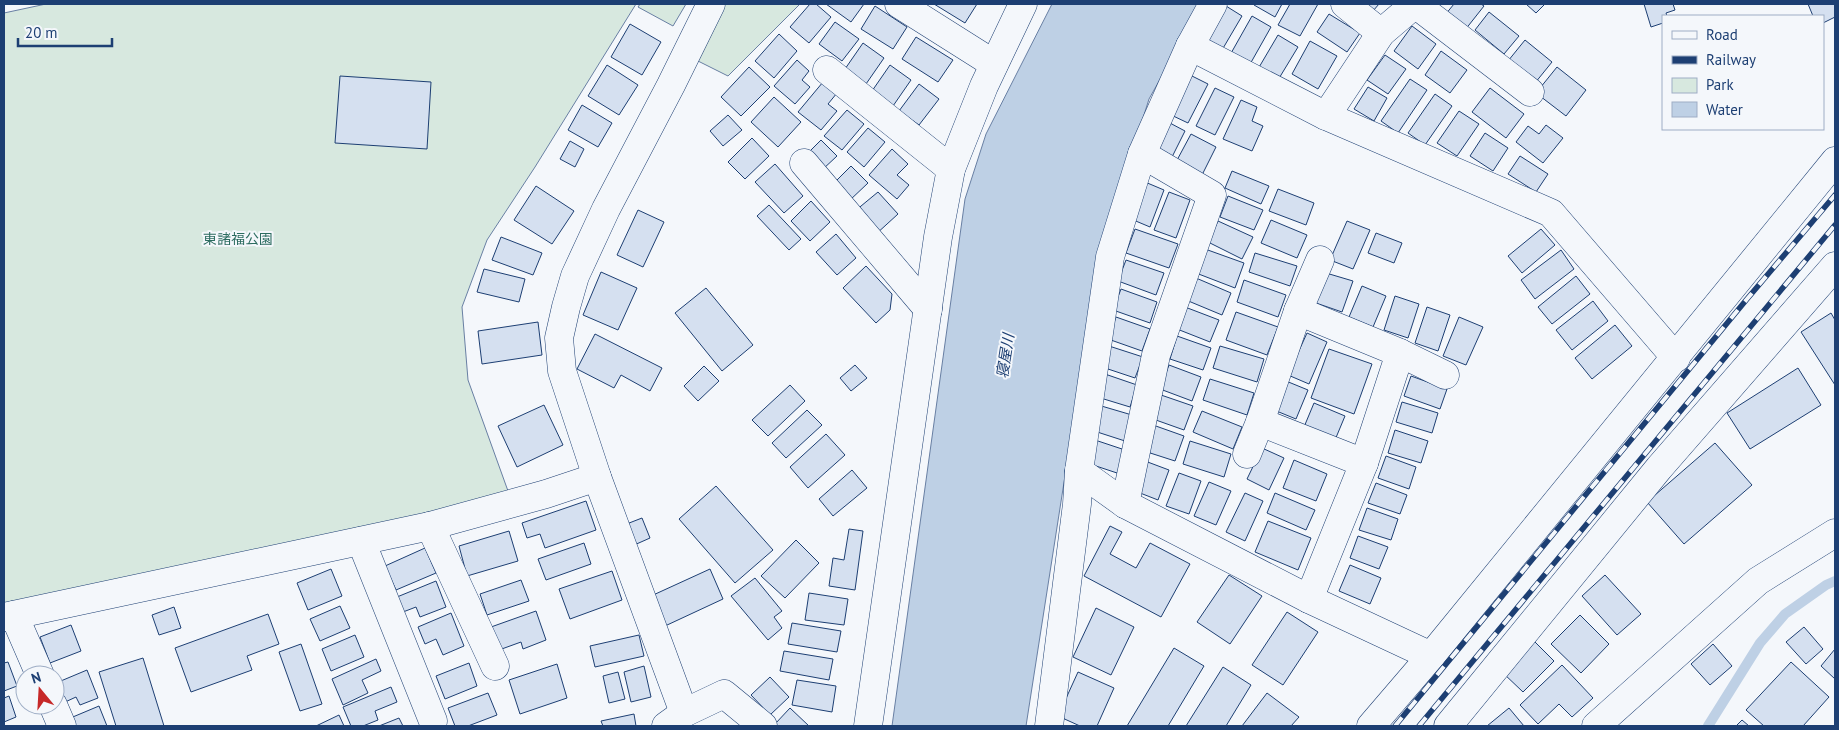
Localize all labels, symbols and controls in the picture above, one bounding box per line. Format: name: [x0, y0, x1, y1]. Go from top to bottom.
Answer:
scale bar: [18, 15, 111, 47]
legend: [1662, 15, 1824, 130]
text: 20 m: [25, 23, 58, 42]
text: Road: [1706, 25, 1738, 44]
text: Railway: [1706, 50, 1756, 69]
text: Park: [1706, 75, 1734, 94]
text: Water: [1706, 100, 1743, 119]
park label: 東諸福公園: [203, 230, 273, 248]
water label: 寝屋川: [992, 330, 1018, 380]
north arrow: [15, 665, 65, 715]
text: N: [29, 668, 43, 688]

